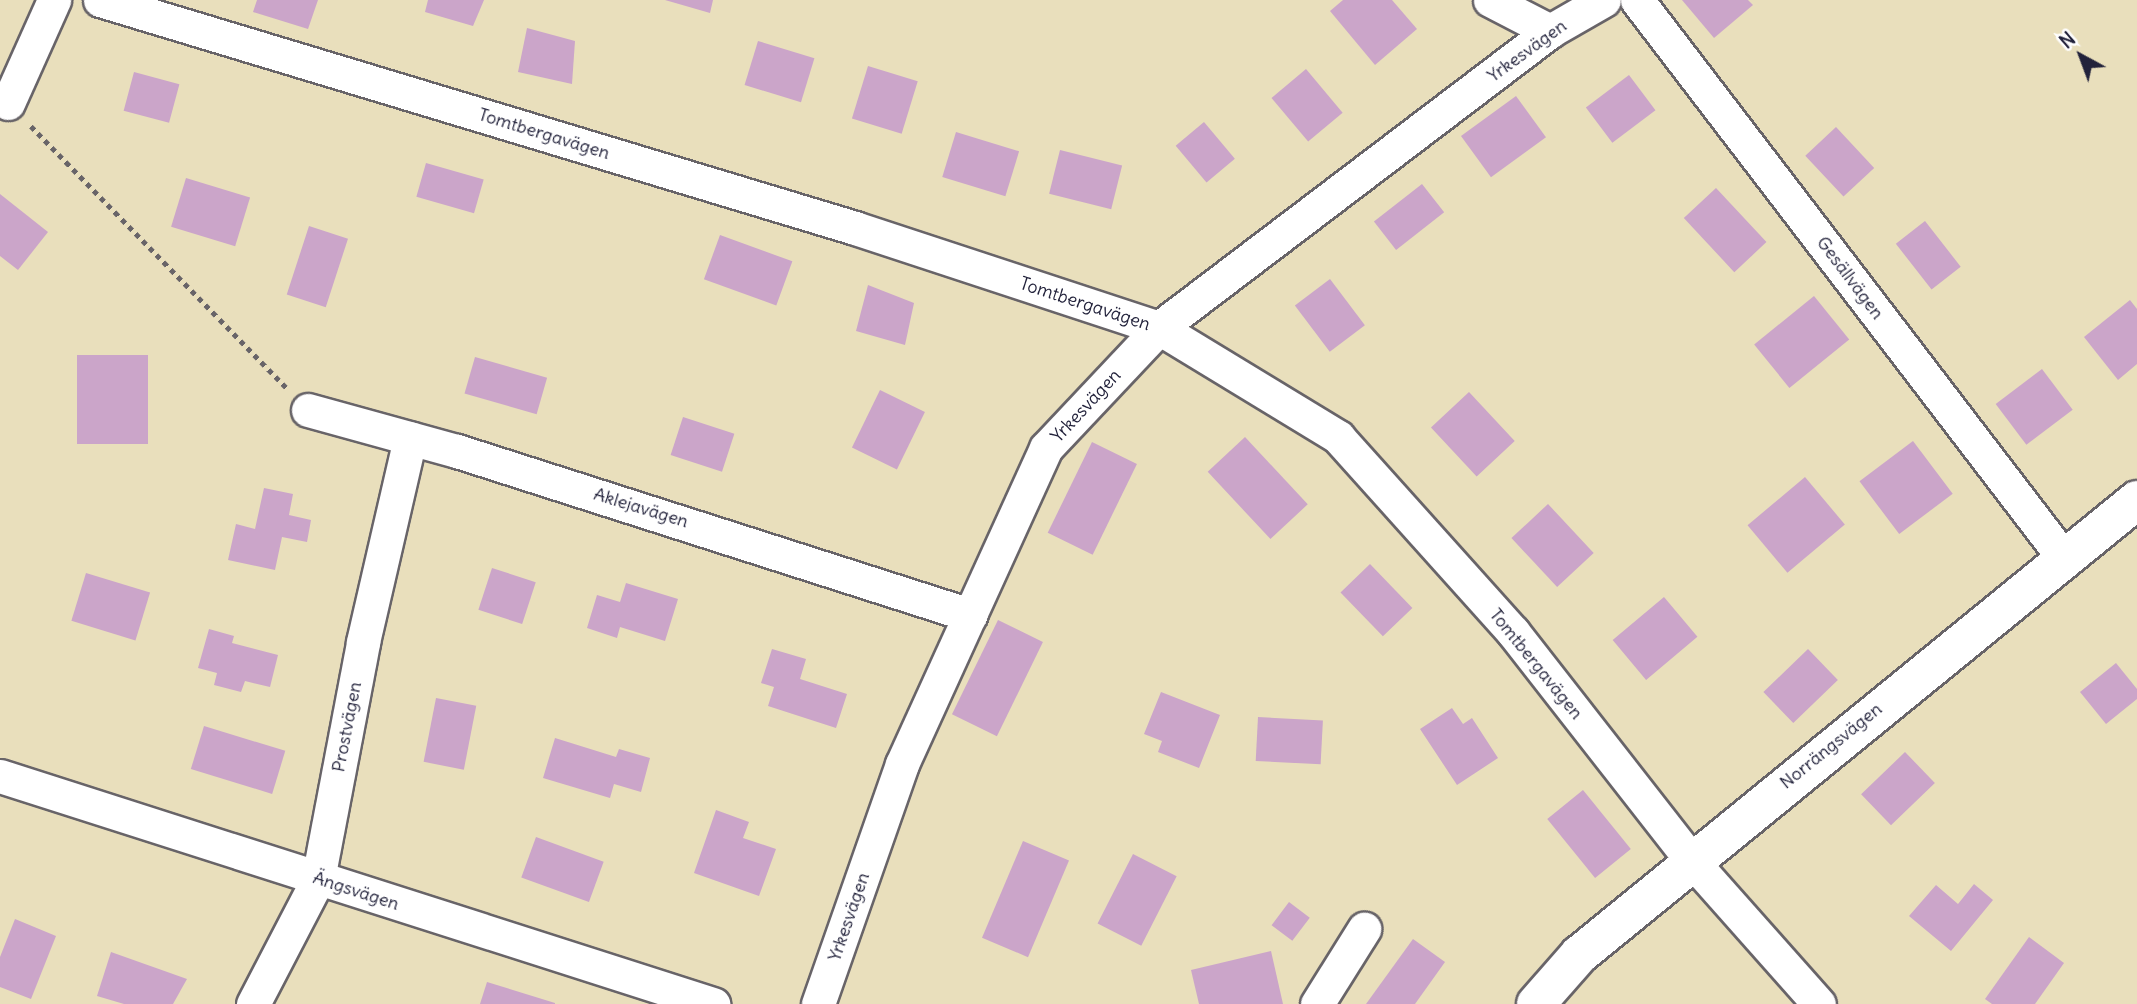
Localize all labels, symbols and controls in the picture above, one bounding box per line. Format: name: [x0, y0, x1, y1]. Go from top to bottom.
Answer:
street label: Yrkesvägen: [1483, 15, 1571, 87]
north arrow: [2046, 21, 2116, 91]
text: N: [2054, 27, 2080, 54]
street label: Tomtbergavägen: [476, 104, 612, 164]
street label: Gesällvägen: [1812, 232, 1888, 324]
street label: Tomtbergavägen: [1017, 273, 1153, 335]
street label: Yrkesvägen: [1047, 365, 1125, 447]
street label: Aklejavägen: [591, 483, 691, 533]
street label: Tomtbergavägen: [1485, 604, 1587, 724]
street label: Prostvägen: [328, 680, 366, 774]
street label: Norrängsvägen: [1776, 698, 1886, 794]
street label: Ängsvägen: [310, 867, 402, 915]
street label: Yrkesvägen: [824, 870, 874, 964]

